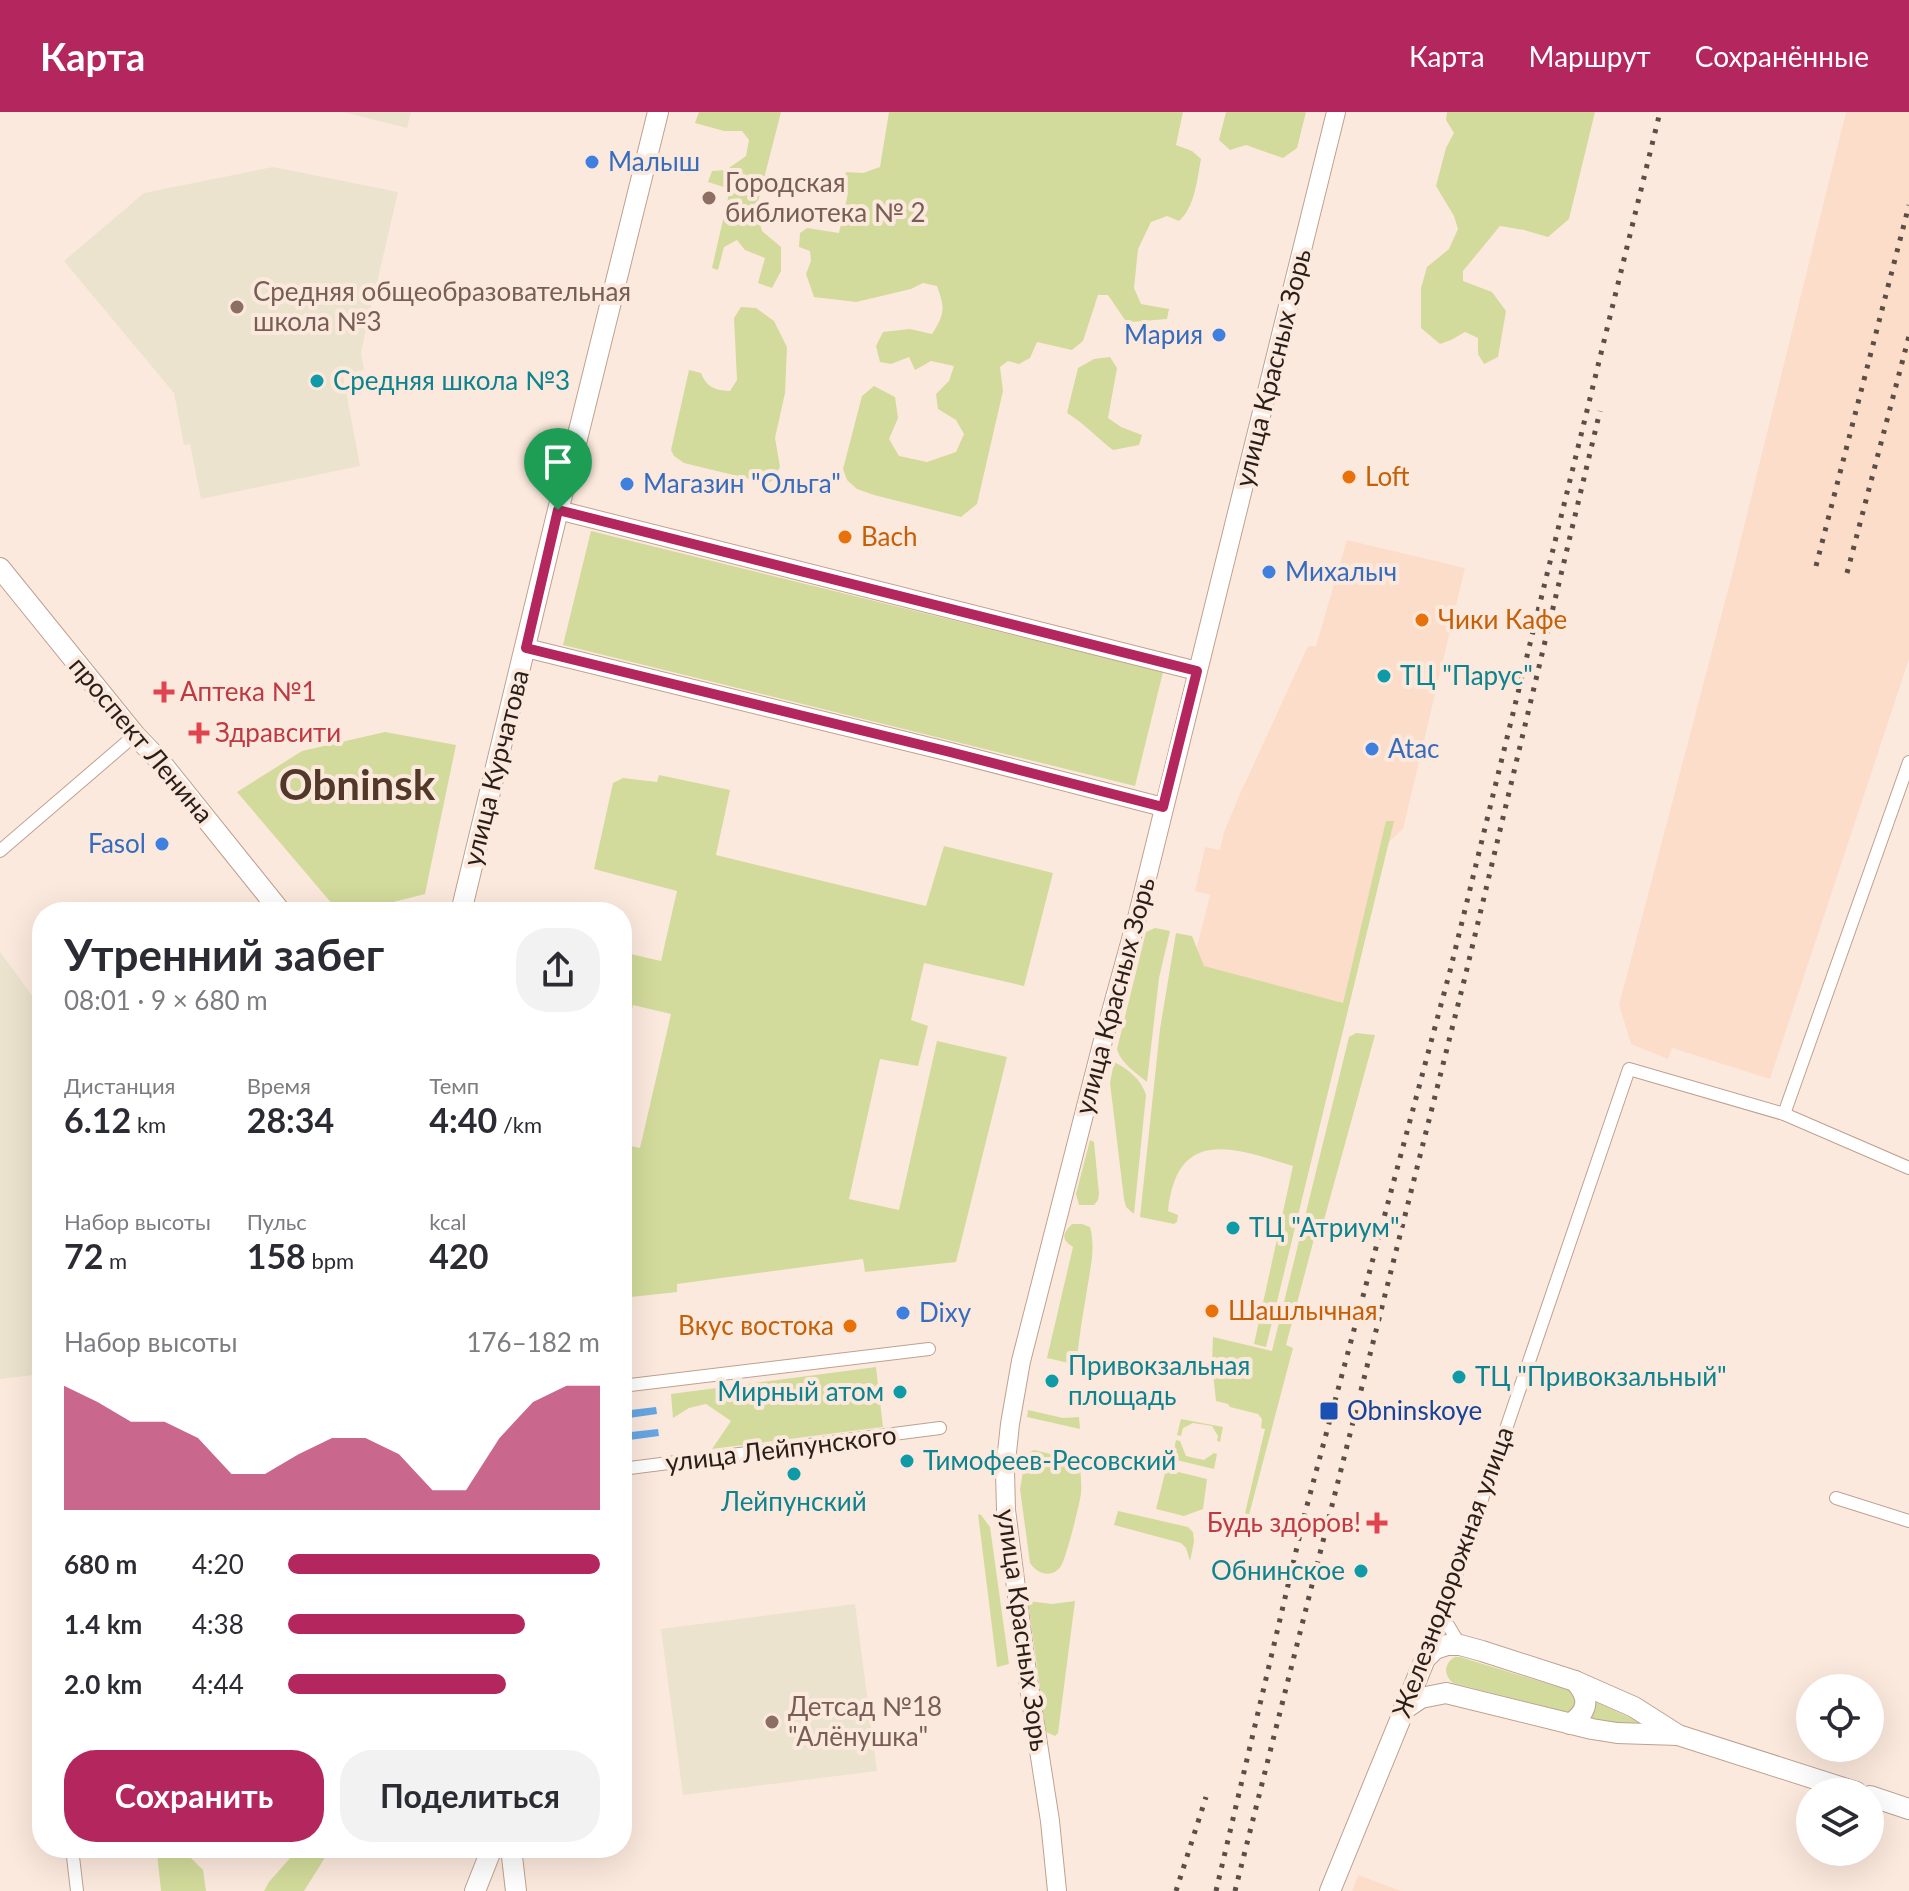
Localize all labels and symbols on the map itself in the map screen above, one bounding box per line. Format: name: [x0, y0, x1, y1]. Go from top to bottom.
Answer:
place label: Малыш: [608, 145, 700, 177]
marker: Малыш: [583, 153, 601, 171]
place label: Городская библиотека № 2: [725, 166, 926, 228]
marker: Городская библиотека № 2: [700, 189, 718, 207]
street label: улица Красных Зорь: [1227, 245, 1317, 490]
place label: Средняя общеобразовательная школа №3: [253, 275, 631, 337]
marker: Средняя общеобразовательная школа №3: [228, 298, 246, 316]
place label: Мария: [1124, 318, 1203, 350]
marker: Мария: [1210, 326, 1228, 344]
place label: Средняя школа №3: [333, 364, 570, 396]
marker: Средняя школа №3: [308, 372, 326, 390]
pin: [524, 428, 592, 510]
place label: Loft: [1365, 460, 1410, 492]
place label: Магазин "Ольга": [643, 467, 841, 499]
marker: Loft: [1340, 468, 1358, 486]
marker: Магазин "Ольга": [618, 475, 636, 493]
place label: Bach: [861, 520, 917, 552]
marker: Bach: [836, 528, 854, 546]
place label: Михалыч: [1285, 555, 1397, 587]
marker: Михалыч: [1260, 563, 1278, 581]
place label: Чики Кафе: [1438, 603, 1567, 635]
marker: Чики Кафе: [1413, 611, 1431, 629]
street label: проспект Ленина: [63, 650, 221, 829]
place label: ТЦ "Парус": [1400, 659, 1533, 691]
street label: улица Курчатова: [455, 666, 535, 869]
marker: ТЦ "Парус": [1375, 667, 1393, 685]
place label: Аптека №1: [180, 675, 317, 707]
marker: Аптека №1: [155, 683, 173, 701]
place label: Здравсити: [215, 716, 341, 748]
marker: Здравсити: [190, 724, 208, 742]
place label: Atac: [1388, 732, 1439, 764]
marker: Atac: [1363, 740, 1381, 758]
district label: Obninsk: [279, 759, 436, 809]
place label: Fasol: [88, 827, 146, 859]
marker: Fasol: [153, 835, 171, 853]
street label: улица Красных Зорь: [1067, 874, 1161, 1118]
place label: ТЦ "Атриум": [1249, 1211, 1400, 1243]
marker: ТЦ "Атриум": [1224, 1219, 1242, 1237]
place label: Шашлычная: [1228, 1294, 1378, 1326]
place label: Dixy: [919, 1296, 972, 1328]
marker: Шашлычная: [1203, 1302, 1221, 1320]
marker: Dixy: [894, 1304, 912, 1322]
place label: Вкус востока: [678, 1309, 834, 1341]
marker: Вкус востока: [841, 1317, 859, 1335]
place label: Привокзальная площадь: [1068, 1349, 1250, 1411]
place label: ТЦ "Привокзальный": [1475, 1360, 1727, 1392]
marker: ТЦ "Привокзальный": [1450, 1368, 1468, 1386]
marker: Привокзальная площадь: [1043, 1372, 1061, 1390]
place label: Мирный атом: [717, 1375, 884, 1407]
marker: Мирный атом: [891, 1383, 909, 1401]
place label: Obninskoye: [1347, 1394, 1482, 1426]
marker: Obninskoye: [1318, 1400, 1340, 1422]
street label: улица Лейпунского: [664, 1418, 898, 1478]
street label: Железнодорожная улица: [1385, 1422, 1520, 1721]
place label: Тимофеев-Ресовский: [923, 1444, 1176, 1476]
marker: Тимофеев-Ресовский: [898, 1452, 916, 1470]
marker: Лейпунский: [785, 1465, 803, 1483]
place label: Лейпунский: [720, 1485, 867, 1517]
place label: Будь здоров!: [1207, 1506, 1361, 1538]
street label: улица Красных Зорь: [991, 1507, 1057, 1753]
marker: Будь здоров!: [1368, 1514, 1386, 1532]
place label: Обнинское: [1211, 1554, 1345, 1586]
marker: Обнинское: [1352, 1562, 1370, 1580]
place label: Детсад №18 "Алёнушка": [788, 1690, 942, 1752]
marker: Детсад №18 "Алёнушка": [763, 1713, 781, 1731]

